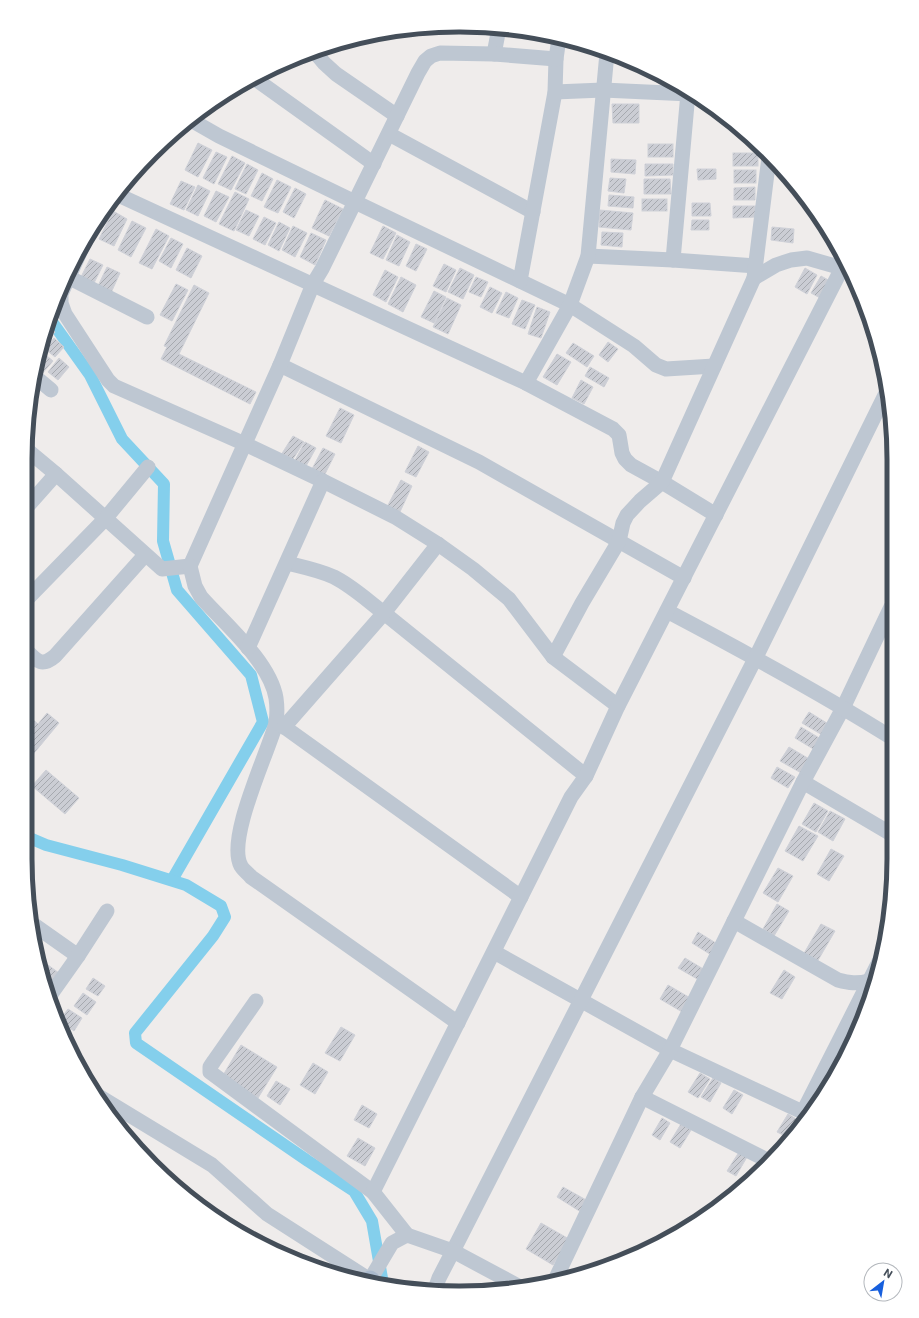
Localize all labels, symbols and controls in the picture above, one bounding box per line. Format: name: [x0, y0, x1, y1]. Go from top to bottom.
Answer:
north arrow: [863, 1262, 903, 1302]
text: N: [881, 1266, 895, 1282]

